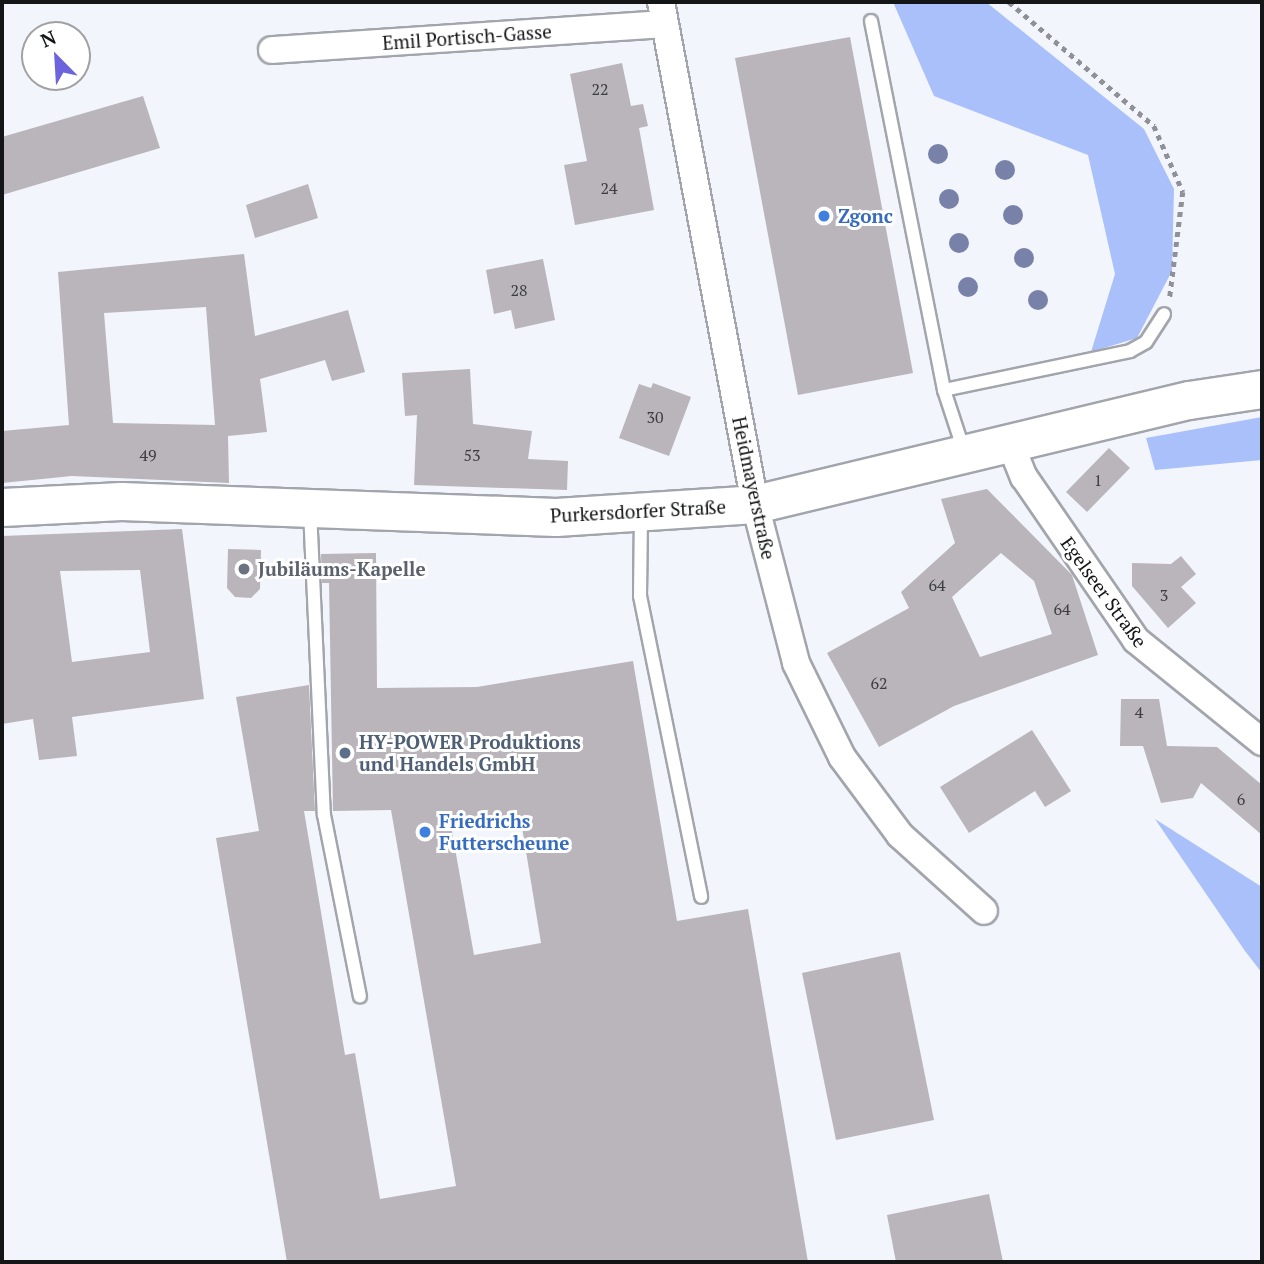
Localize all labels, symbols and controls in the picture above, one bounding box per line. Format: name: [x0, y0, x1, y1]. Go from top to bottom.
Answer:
street label: Emil Portisch-Gasse: [382, 20, 552, 54]
north arrow: [21, 21, 91, 91]
text: N: [36, 24, 60, 53]
house number: 22: [591, 79, 609, 99]
house number: 24: [600, 178, 618, 198]
place label: Zgonc: [838, 205, 893, 227]
marker: Zgonc: [816, 208, 832, 224]
house number: 28: [510, 280, 528, 300]
house number: 30: [646, 407, 664, 427]
street label: Heidmayerstraße: [728, 414, 780, 562]
house number: 49: [139, 445, 157, 465]
house number: 53: [463, 445, 481, 465]
house number: 1: [1094, 470, 1102, 490]
street label: Purkersdorfer Straße: [550, 495, 726, 527]
street label: Egelseer Straße: [1056, 532, 1152, 652]
place label: Jubiläums-Kapelle: [258, 558, 426, 580]
marker: Jubiläums-Kapelle: [236, 561, 252, 577]
house number: 64: [928, 575, 946, 595]
house number: 3: [1160, 585, 1168, 605]
house number: 64: [1053, 599, 1071, 619]
house number: 62: [870, 673, 888, 693]
house number: 4: [1135, 702, 1143, 722]
place label: HY-POWER Produktions und Handels GmbH: [359, 731, 581, 775]
marker: HY-POWER Produktions und Handels GmbH: [337, 745, 353, 761]
house number: 6: [1237, 789, 1245, 809]
place label: Friedrichs Futterscheune: [439, 810, 570, 854]
marker: Friedrichs Futterscheune: [417, 824, 433, 840]

